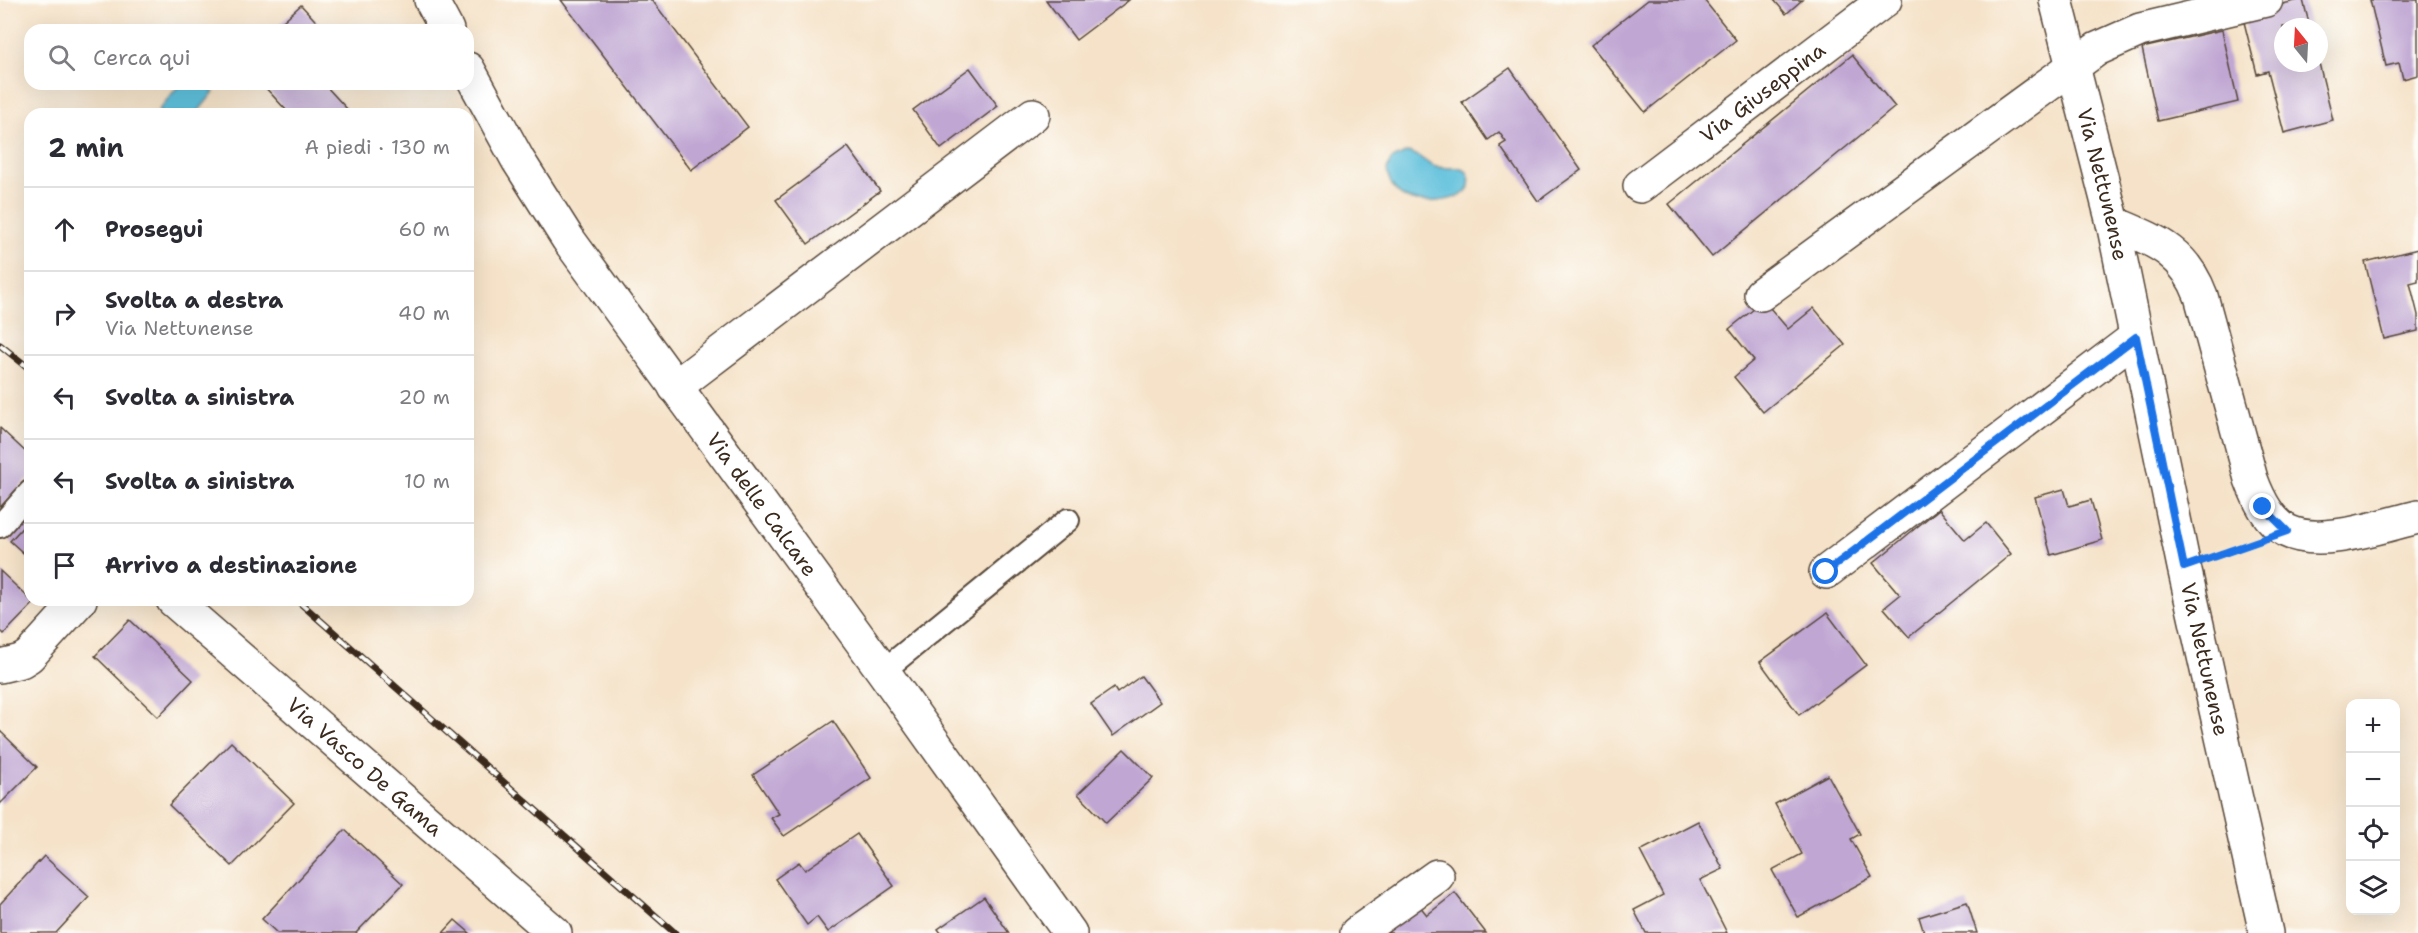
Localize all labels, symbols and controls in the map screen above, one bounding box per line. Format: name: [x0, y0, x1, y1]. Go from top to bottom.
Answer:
north arrow: [2274, 18, 2328, 72]
search box: [24, 24, 474, 90]
street label: Via Giuseppina: [1694, 36, 1831, 150]
icon: search: [45, 41, 78, 74]
text: Cerca qui: [93, 43, 191, 72]
street label: Via Nettunense: [2070, 105, 2134, 263]
text: 2 min: [48, 130, 124, 165]
text: A piedi · 130 m: [305, 134, 450, 160]
icon: ahead: [48, 213, 81, 246]
text: Prosegui: [105, 215, 203, 244]
text: 60 m: [398, 216, 450, 242]
text: Svolta a destra: [105, 286, 283, 315]
icon: right: [48, 297, 81, 330]
text: 40 m: [398, 300, 450, 326]
text: Via Nettunense: [105, 315, 254, 341]
icon: left: [48, 381, 81, 414]
text: Svolta a sinistra: [105, 383, 294, 412]
text: 20 m: [399, 384, 450, 410]
street label: Via delle Calcare: [700, 427, 824, 582]
icon: left: [48, 465, 81, 498]
text: Svolta a sinistra: [105, 467, 294, 496]
text: 10 m: [404, 468, 450, 494]
route end: [2249, 493, 2275, 519]
icon: arrive: [48, 549, 81, 582]
text: Arrivo a destinazione: [105, 551, 357, 580]
route start: [1812, 558, 1838, 584]
street label: Via Nettunense: [2174, 580, 2235, 739]
street label: Via Vasco De Gama: [281, 691, 448, 843]
map controls: [2346, 699, 2400, 915]
button: +: [2346, 699, 2400, 753]
button: −: [2346, 753, 2400, 807]
button: locate: [2346, 807, 2400, 861]
button: layers: [2346, 861, 2400, 915]

